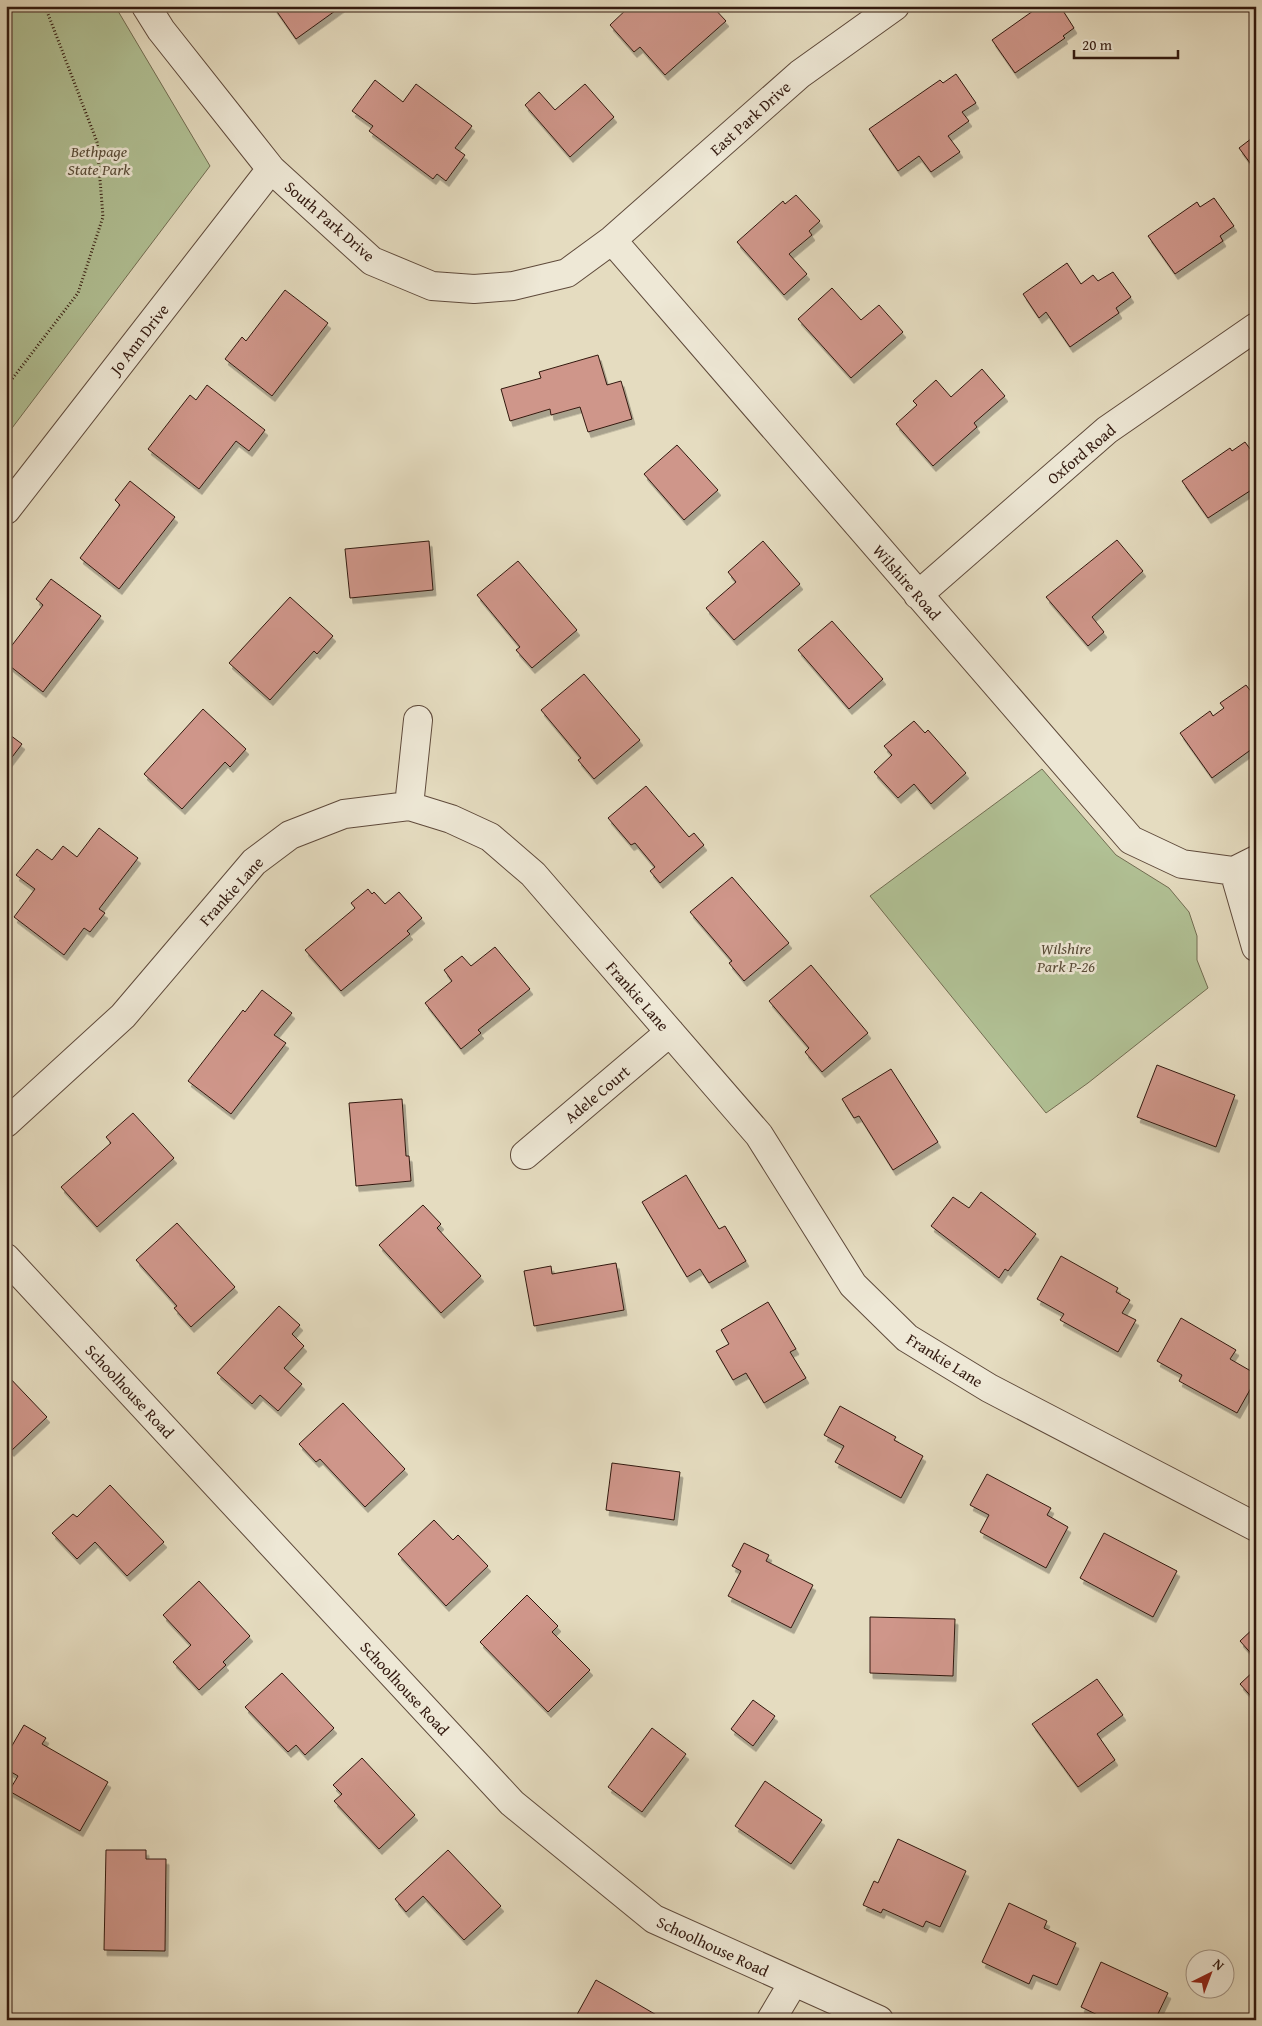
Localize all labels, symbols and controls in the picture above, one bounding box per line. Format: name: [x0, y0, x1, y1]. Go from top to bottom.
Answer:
scale bar: [1074, 28, 1178, 60]
text: 20 m: [1082, 34, 1113, 55]
street label: East Park Drive: [704, 75, 796, 161]
park label: Bethpage State Park: [68, 139, 131, 181]
street label: South Park Drive: [279, 175, 381, 267]
street label: Jo Ann Drive: [103, 299, 174, 381]
street label: Oxford Road: [1041, 418, 1121, 490]
street label: Wilshire Road: [867, 539, 947, 625]
street label: Frankie Lane: [193, 851, 269, 931]
park label: Wilshire Park P-26: [1036, 936, 1095, 978]
street label: Frankie Lane: [601, 956, 675, 1036]
street label: Adele Court: [559, 1059, 635, 1129]
street label: Frankie Lane: [902, 1327, 988, 1393]
street label: Schoolhouse Road: [80, 1339, 180, 1444]
street label: Schoolhouse Road: [355, 1636, 455, 1741]
street label: Schoolhouse Road: [653, 1910, 773, 1983]
north arrow: [1184, 1948, 1234, 1998]
text: N: [1209, 1954, 1229, 1975]

